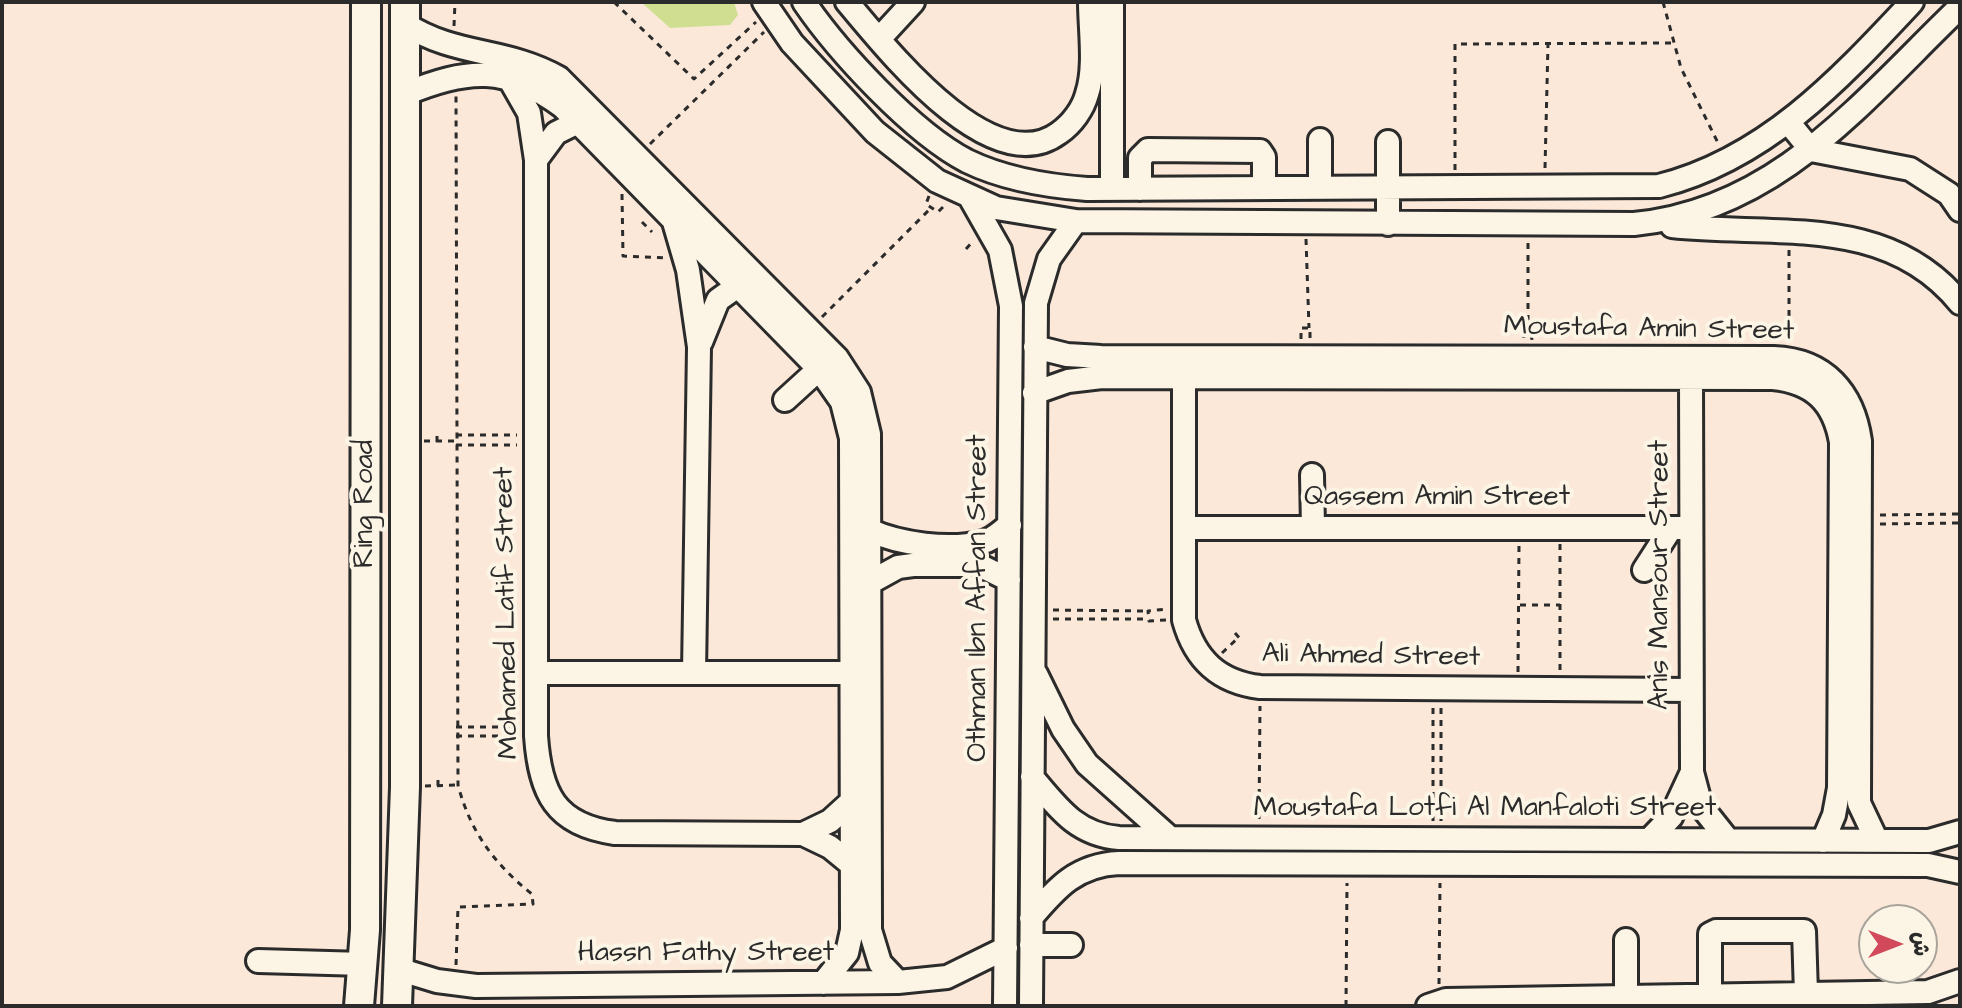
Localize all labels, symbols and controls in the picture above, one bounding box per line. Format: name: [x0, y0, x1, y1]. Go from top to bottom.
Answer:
street label: Moustafa Amin Street: [1504, 311, 1794, 349]
street label: Othman Ibn Affan Street: [962, 434, 996, 762]
street label: Ring Road: [349, 440, 383, 568]
street label: Anis Mansour Street: [1644, 440, 1678, 710]
street label: Mohamed Latif Street: [489, 466, 527, 760]
street label: Qassem Amin Street: [1304, 481, 1570, 515]
street label: Ali Ahmed Street: [1261, 638, 1481, 676]
street label: Moustafa Lotfi Al Manfaloti Street: [1254, 792, 1716, 826]
north arrow: [1858, 904, 1938, 984]
text: ش: [1905, 932, 1936, 956]
street label: Hassn Fathy Street: [578, 937, 834, 971]

